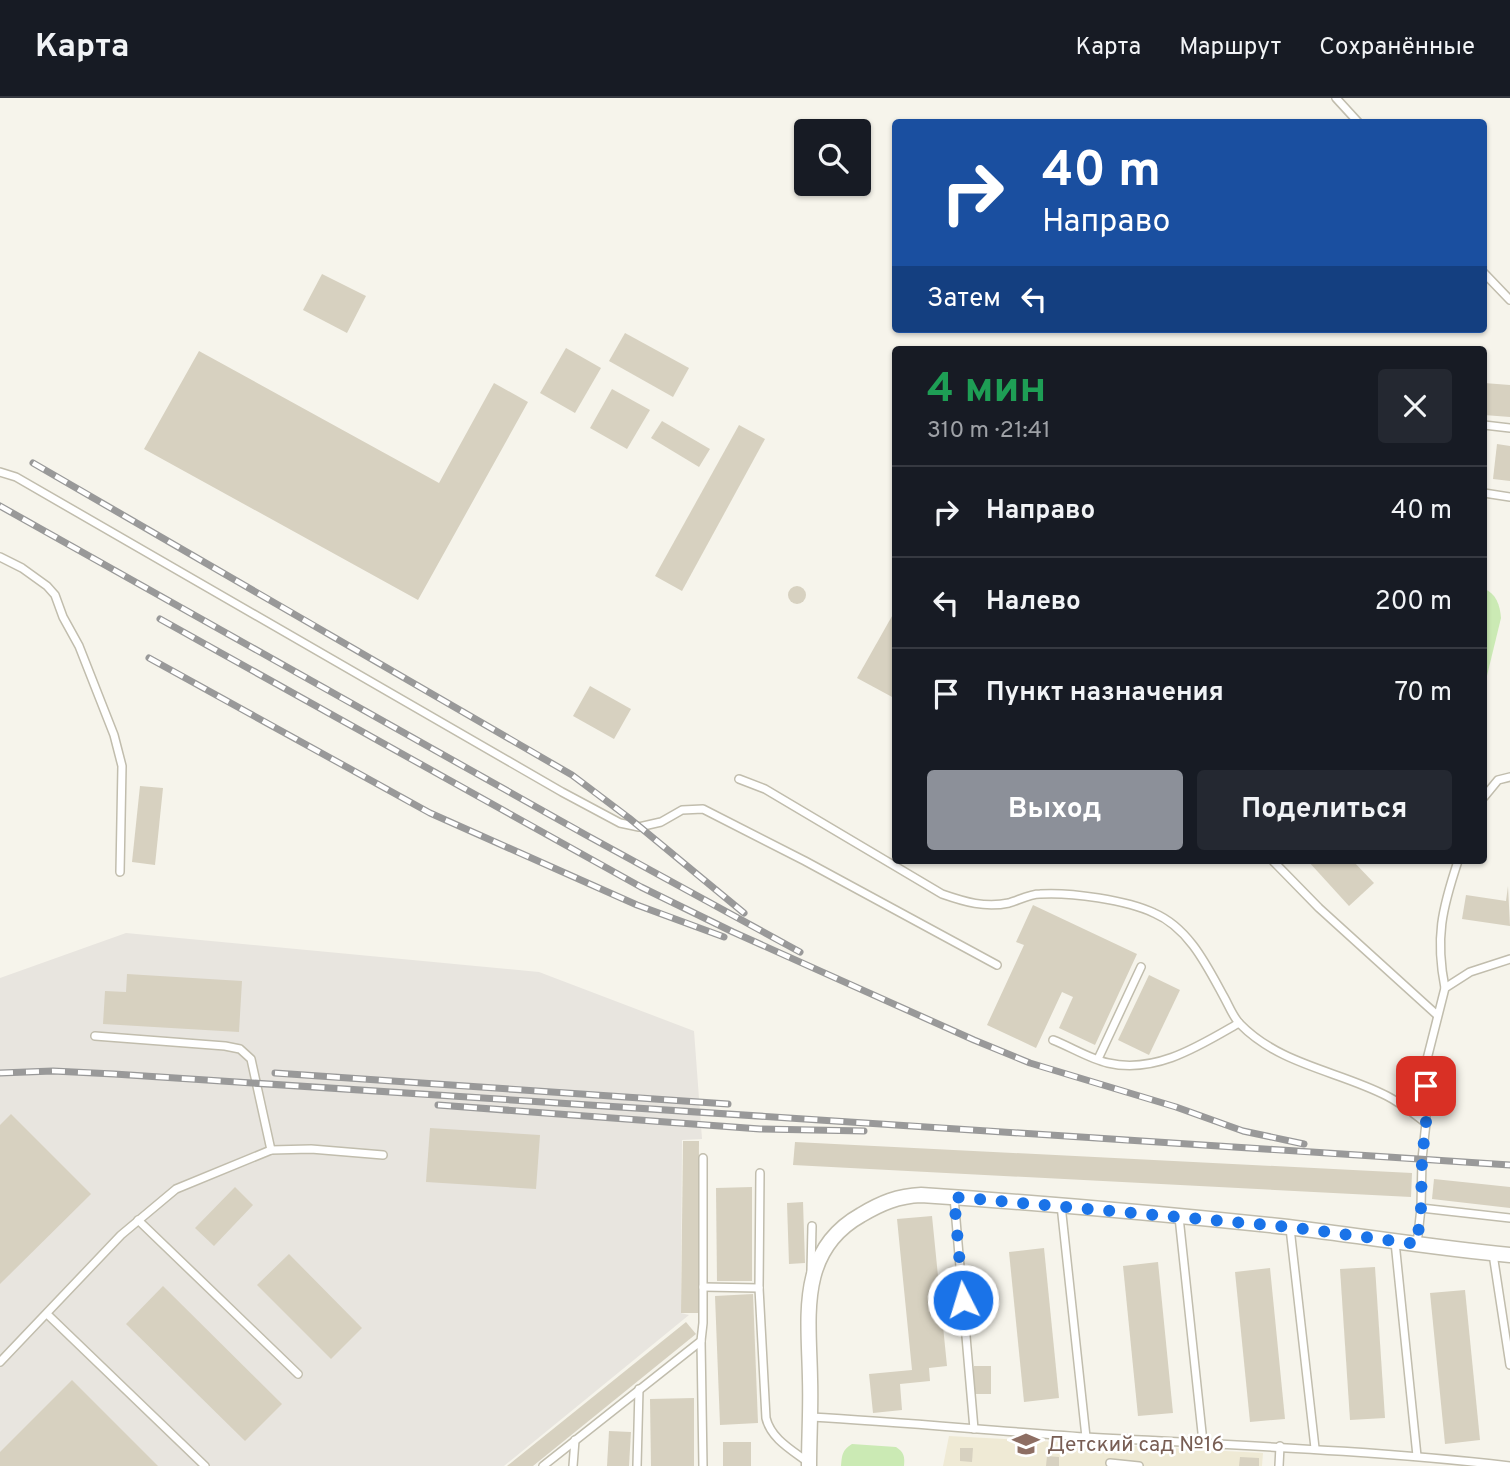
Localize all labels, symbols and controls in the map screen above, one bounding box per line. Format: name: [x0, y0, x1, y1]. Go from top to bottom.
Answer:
text: Карта: [35, 27, 129, 69]
text: Карта: [1075, 33, 1141, 63]
text: Маршрут: [1179, 33, 1281, 63]
text: Сохранённые: [1319, 33, 1475, 63]
map controls: [794, 119, 871, 196]
button: search: [794, 119, 871, 196]
text: 40 m: [1042, 142, 1161, 204]
icon: right: [927, 147, 1018, 238]
text: Направо: [1042, 203, 1170, 243]
icon: left: [1015, 280, 1053, 318]
text: Затем: [927, 283, 1001, 316]
text: 4 мин: [927, 364, 1046, 417]
button: close: [1378, 369, 1452, 443]
text: 310 m · 21:41: [927, 417, 1051, 446]
icon: right: [927, 493, 965, 531]
text: Направо: [986, 495, 1095, 528]
text: 40 m: [1391, 495, 1452, 528]
icon: left: [927, 584, 965, 622]
text: Налево: [986, 586, 1081, 619]
text: 200 m: [1375, 586, 1452, 619]
icon: arrive: [927, 675, 965, 713]
text: Пункт назначения: [986, 677, 1224, 710]
text: 70 m: [1394, 677, 1452, 710]
button: Выход: [927, 770, 1183, 850]
button: Поделиться: [1197, 770, 1452, 850]
pin: [1396, 1056, 1456, 1116]
icon: arrive: [1407, 1067, 1445, 1105]
position arrow: [926, 1263, 1000, 1337]
school or university icon: Детский сад №16: [1011, 1429, 1041, 1459]
place label: Детский сад №16: [1047, 1432, 1224, 1459]

